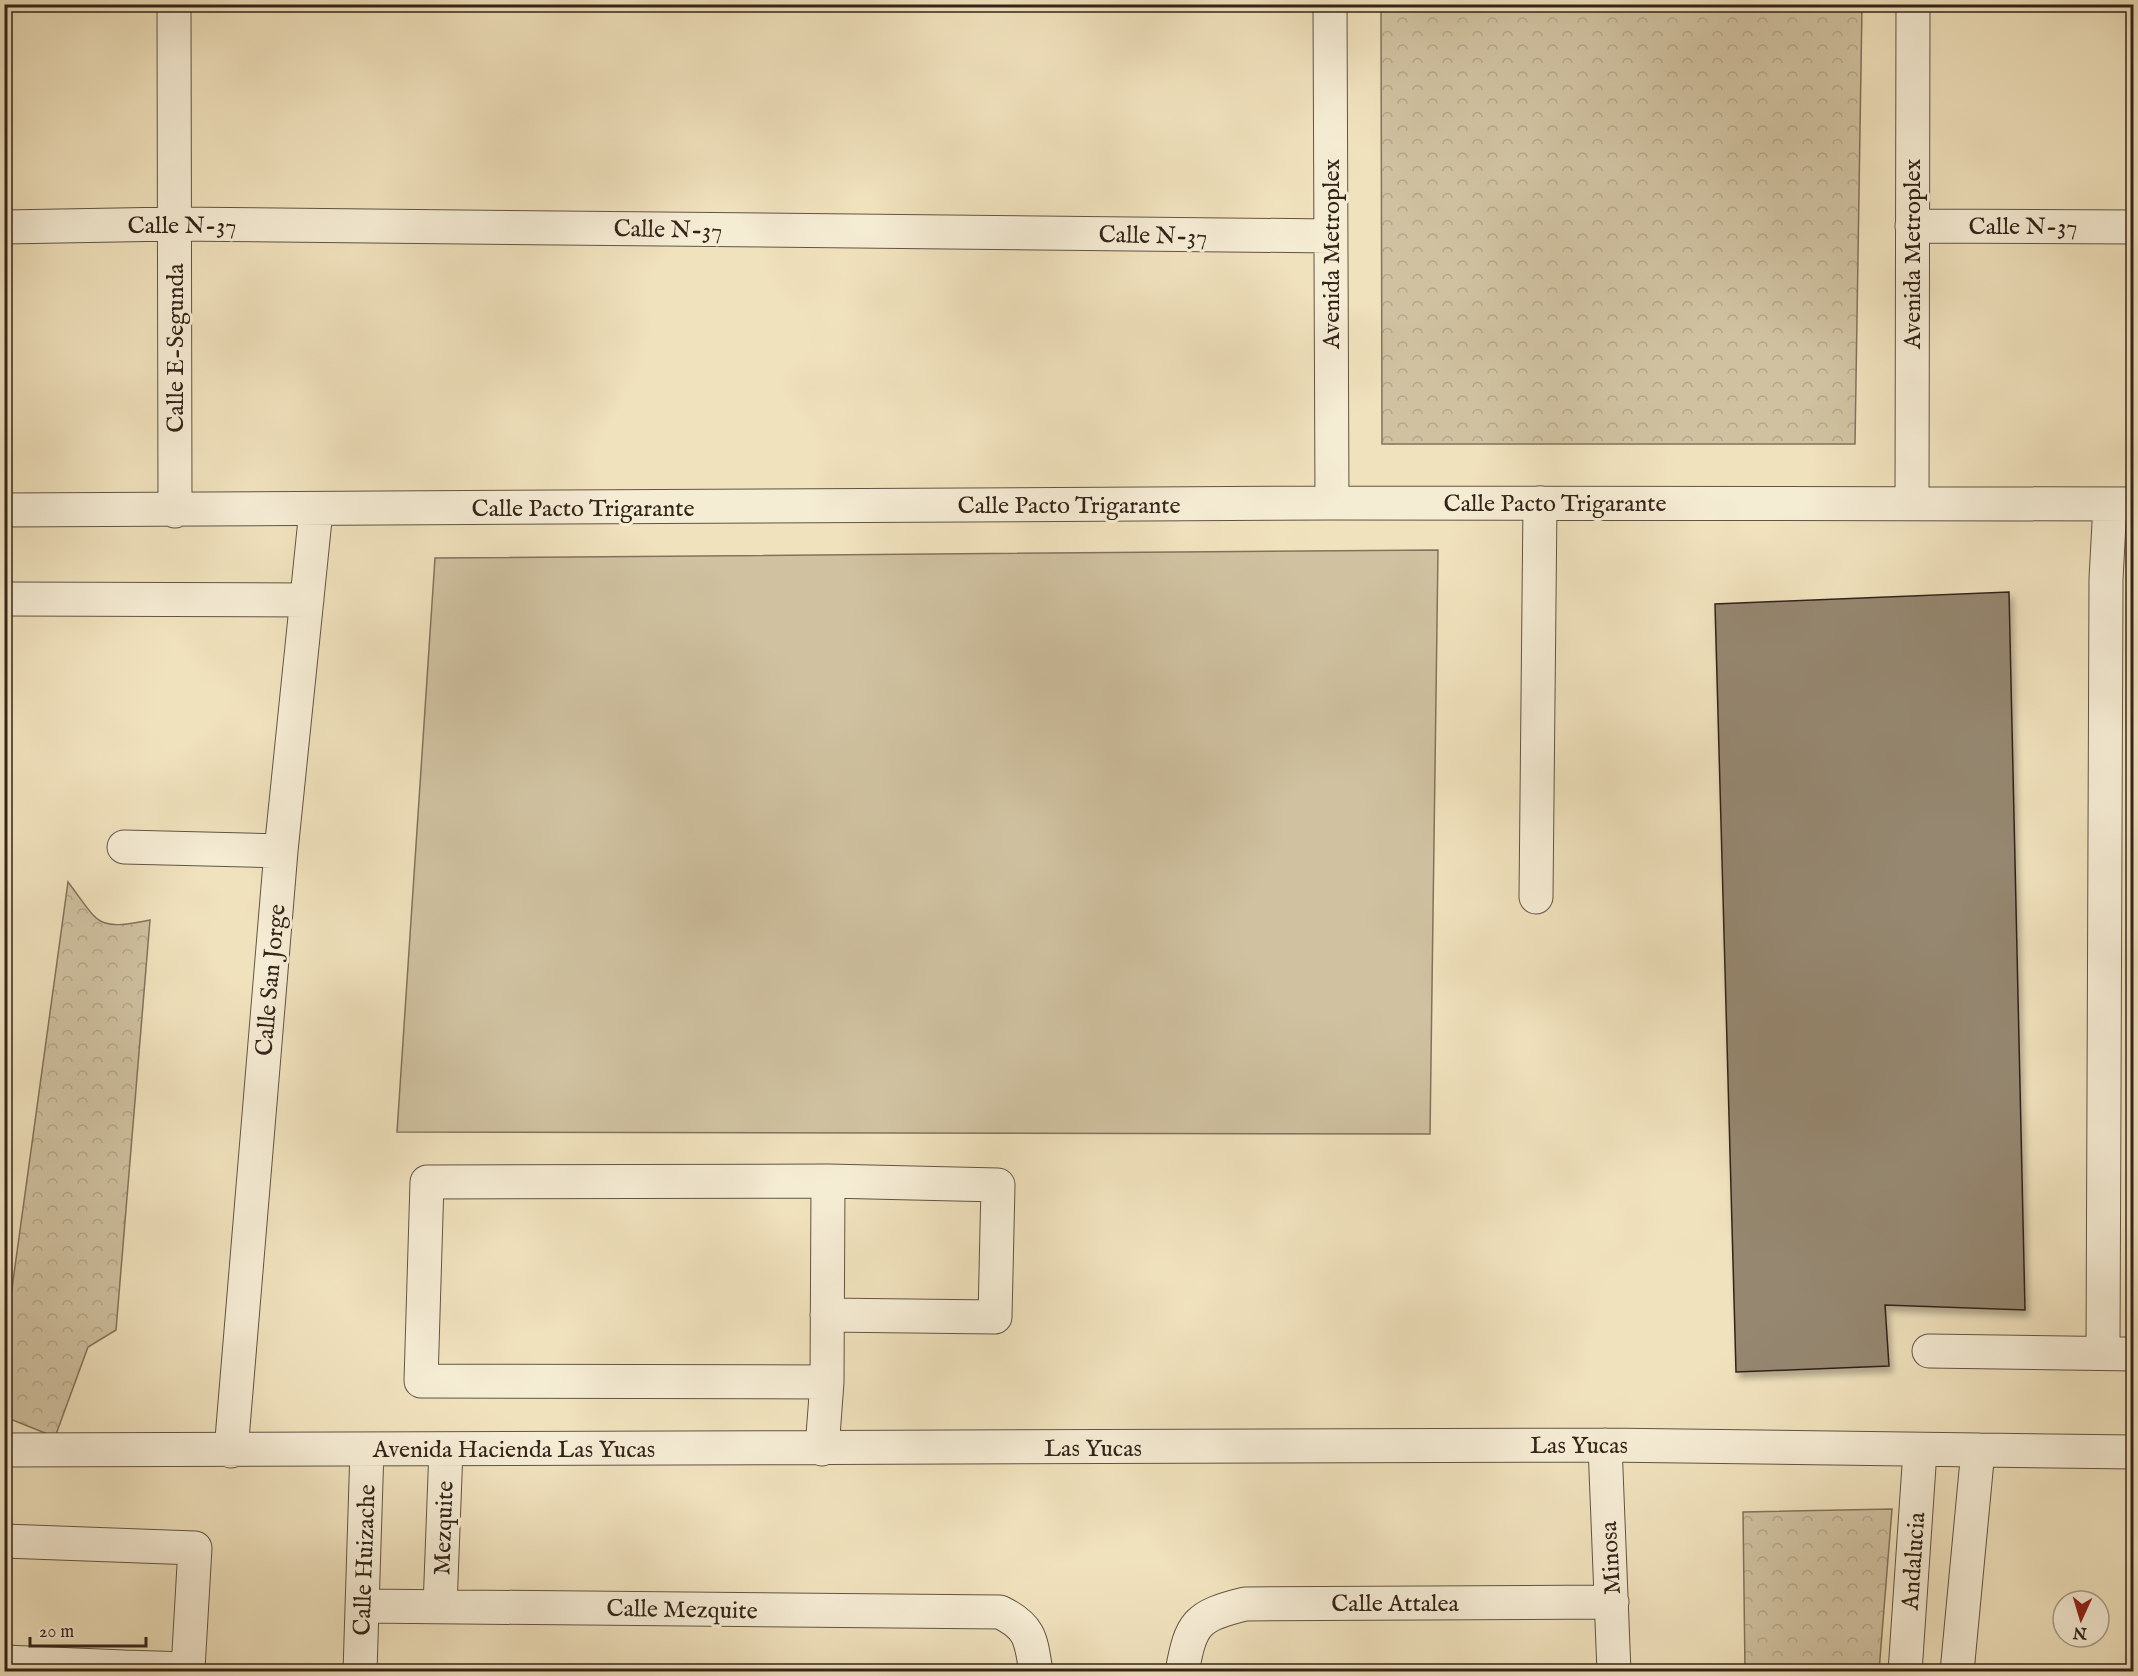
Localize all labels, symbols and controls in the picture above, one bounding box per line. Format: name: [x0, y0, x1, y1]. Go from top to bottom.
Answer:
street label: Avenida Metroplex: [1317, 159, 1348, 350]
street label: Avenida Metroplex: [1898, 159, 1929, 350]
street label: Calle N-37: [128, 211, 236, 242]
street label: Calle N-37: [1969, 212, 2077, 243]
street label: Calle N-37: [613, 214, 723, 247]
street label: Calle N-37: [1098, 220, 1208, 253]
street label: Calle E-Segunda: [161, 263, 192, 433]
street label: Calle Pacto Trigarante: [1444, 489, 1666, 520]
street label: Calle Pacto Trigarante: [958, 491, 1180, 522]
street label: Calle Pacto Trigarante: [472, 494, 694, 525]
street label: Calle San Jorge: [249, 903, 294, 1057]
street label: Las Yucas: [1530, 1431, 1628, 1462]
street label: Las Yucas: [1044, 1434, 1142, 1465]
street label: Avenida Hacienda Las Yucas: [372, 1435, 655, 1466]
street label: Mezquite: [427, 1480, 462, 1576]
street label: Calle Huizache: [347, 1484, 384, 1636]
street label: Andalucia: [1896, 1510, 1933, 1612]
street label: Minosa: [1594, 1520, 1629, 1595]
street label: Calle Attalea: [1331, 1589, 1459, 1620]
north arrow: [2051, 1589, 2111, 1649]
street label: Calle Mezquite: [606, 1594, 758, 1627]
scale bar: [30, 1610, 146, 1648]
text: 20 m: [39, 1621, 74, 1644]
text: N: [2072, 1621, 2089, 1642]

